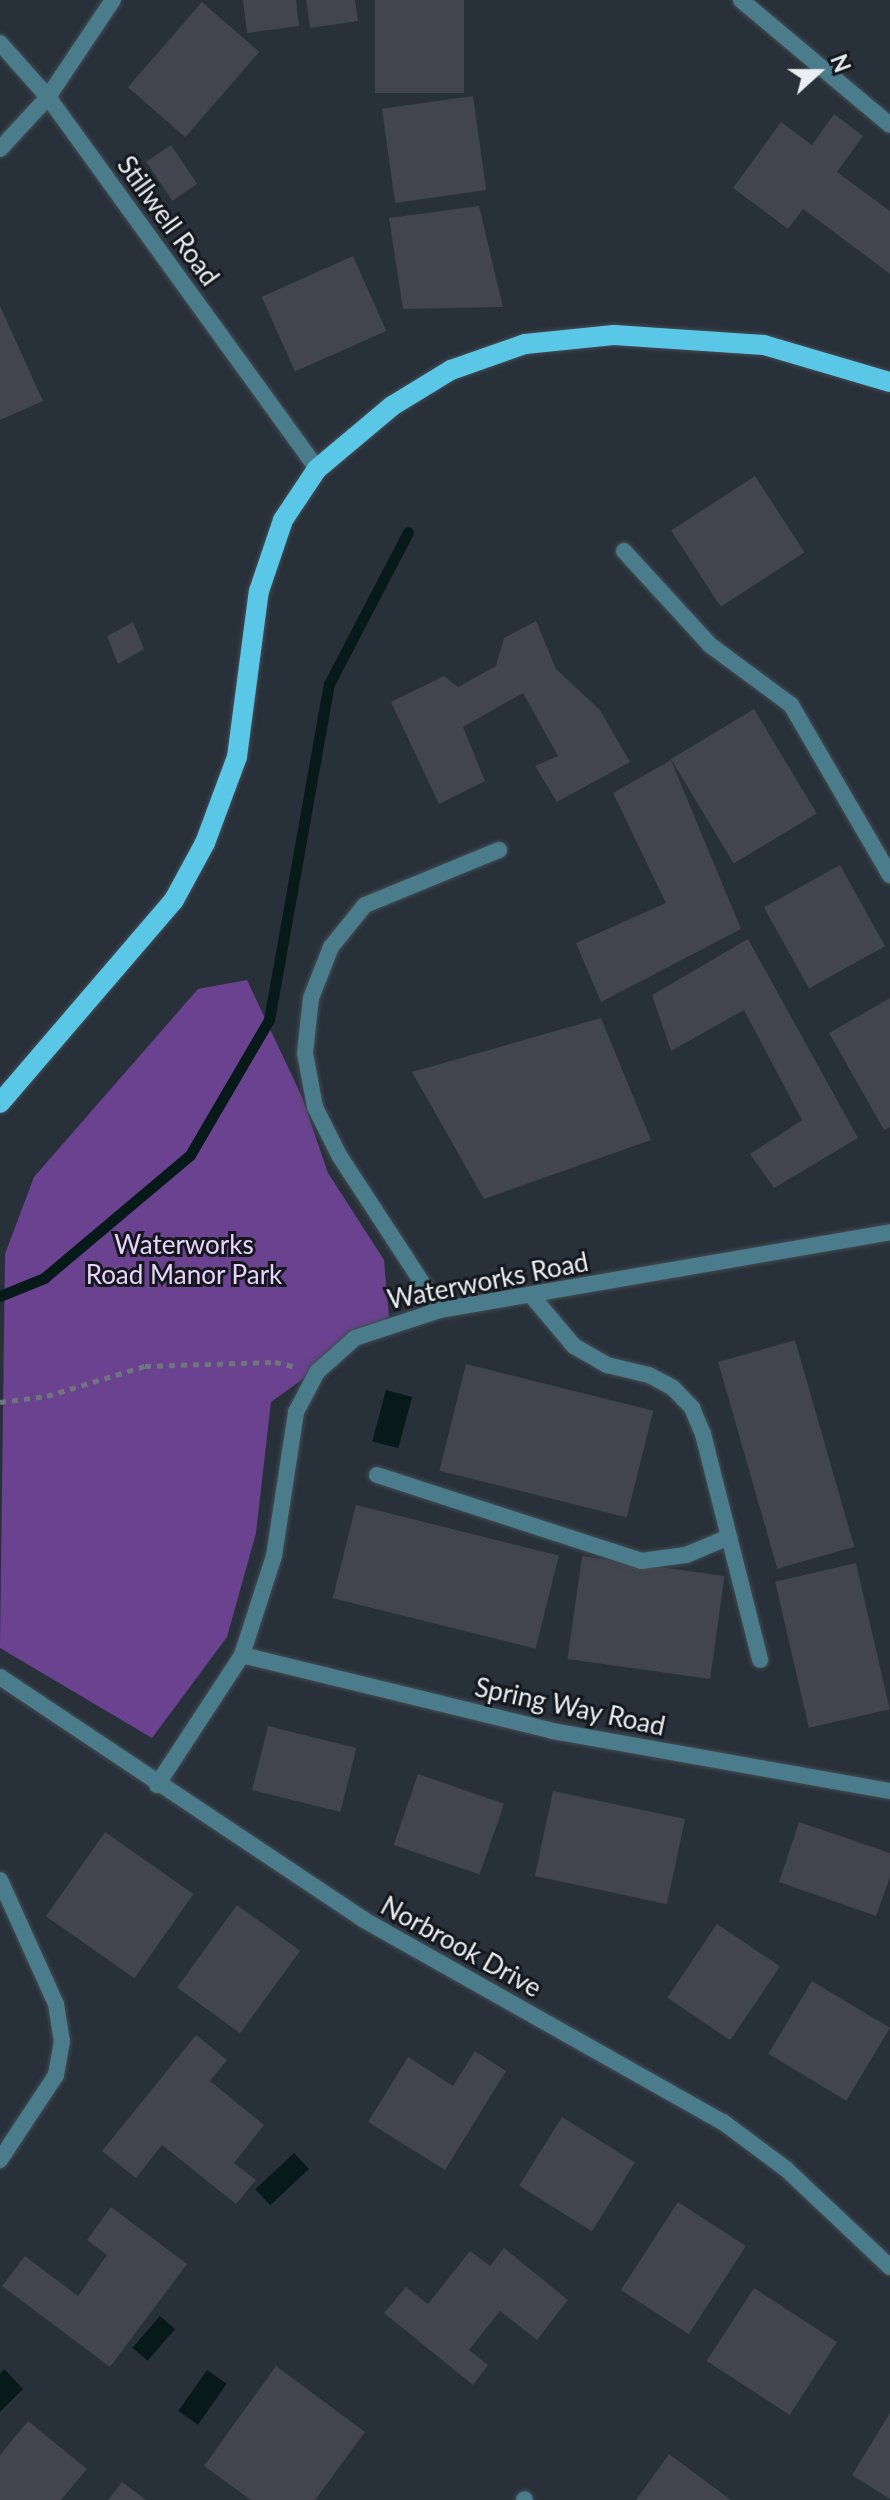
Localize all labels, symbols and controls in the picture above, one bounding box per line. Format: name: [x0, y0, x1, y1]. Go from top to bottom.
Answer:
north arrow: [778, 32, 858, 112]
text: N: [825, 50, 857, 76]
street label: Stillwell Road: [111, 150, 225, 292]
park label: Waterworks Road Manor Park: [85, 1229, 283, 1290]
street label: Waterworks Road: [385, 1246, 591, 1316]
street label: Spring Way Road: [472, 1672, 668, 1742]
street label: Norbrook Drive: [375, 1890, 547, 2004]

